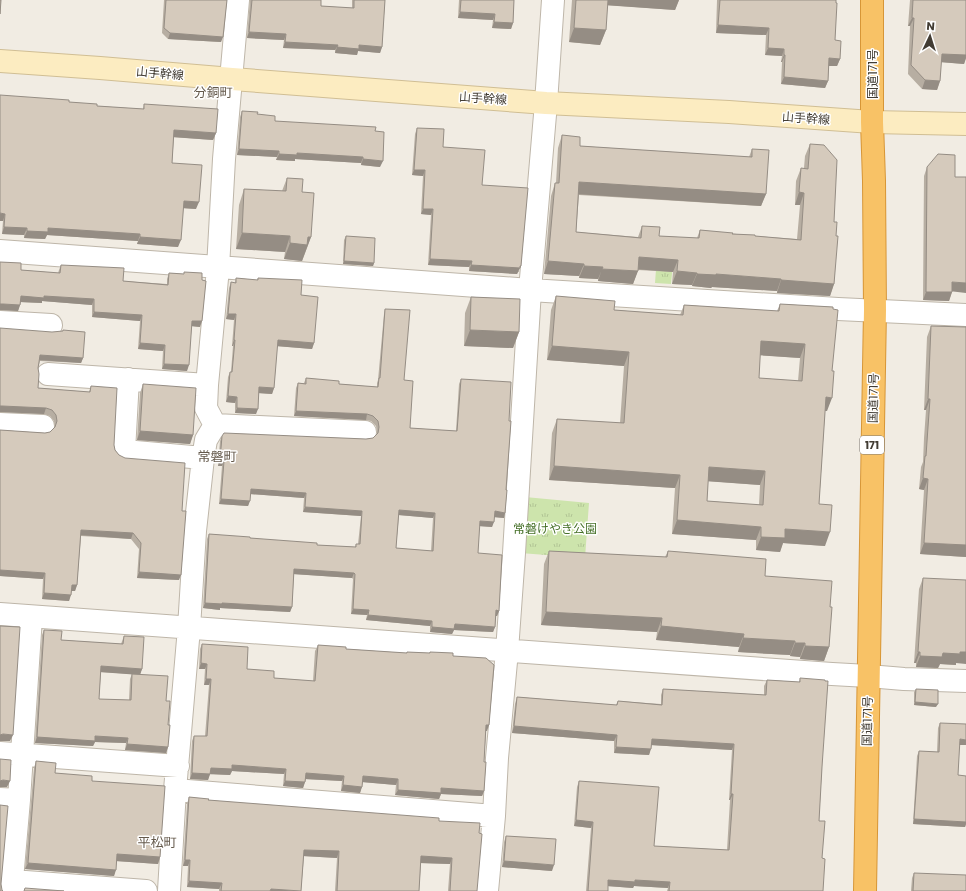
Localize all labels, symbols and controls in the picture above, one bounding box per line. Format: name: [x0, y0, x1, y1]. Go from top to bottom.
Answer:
north arrow: [910, 16, 950, 56]
text: N: [926, 18, 935, 34]
street label: 国道171号: [864, 49, 881, 99]
street label: 山手幹線: [135, 62, 185, 84]
district label: 分銅町: [193, 83, 233, 102]
street label: 山手幹線: [458, 88, 508, 108]
street label: 山手幹線: [781, 108, 831, 128]
street label: 国道171号: [864, 373, 882, 423]
road number: 171: [860, 436, 884, 454]
district label: 常磐町: [197, 447, 237, 466]
park label: 常磐けやき公園: [513, 520, 597, 537]
street label: 国道171号: [858, 696, 876, 746]
district label: 平松町: [137, 833, 177, 852]

